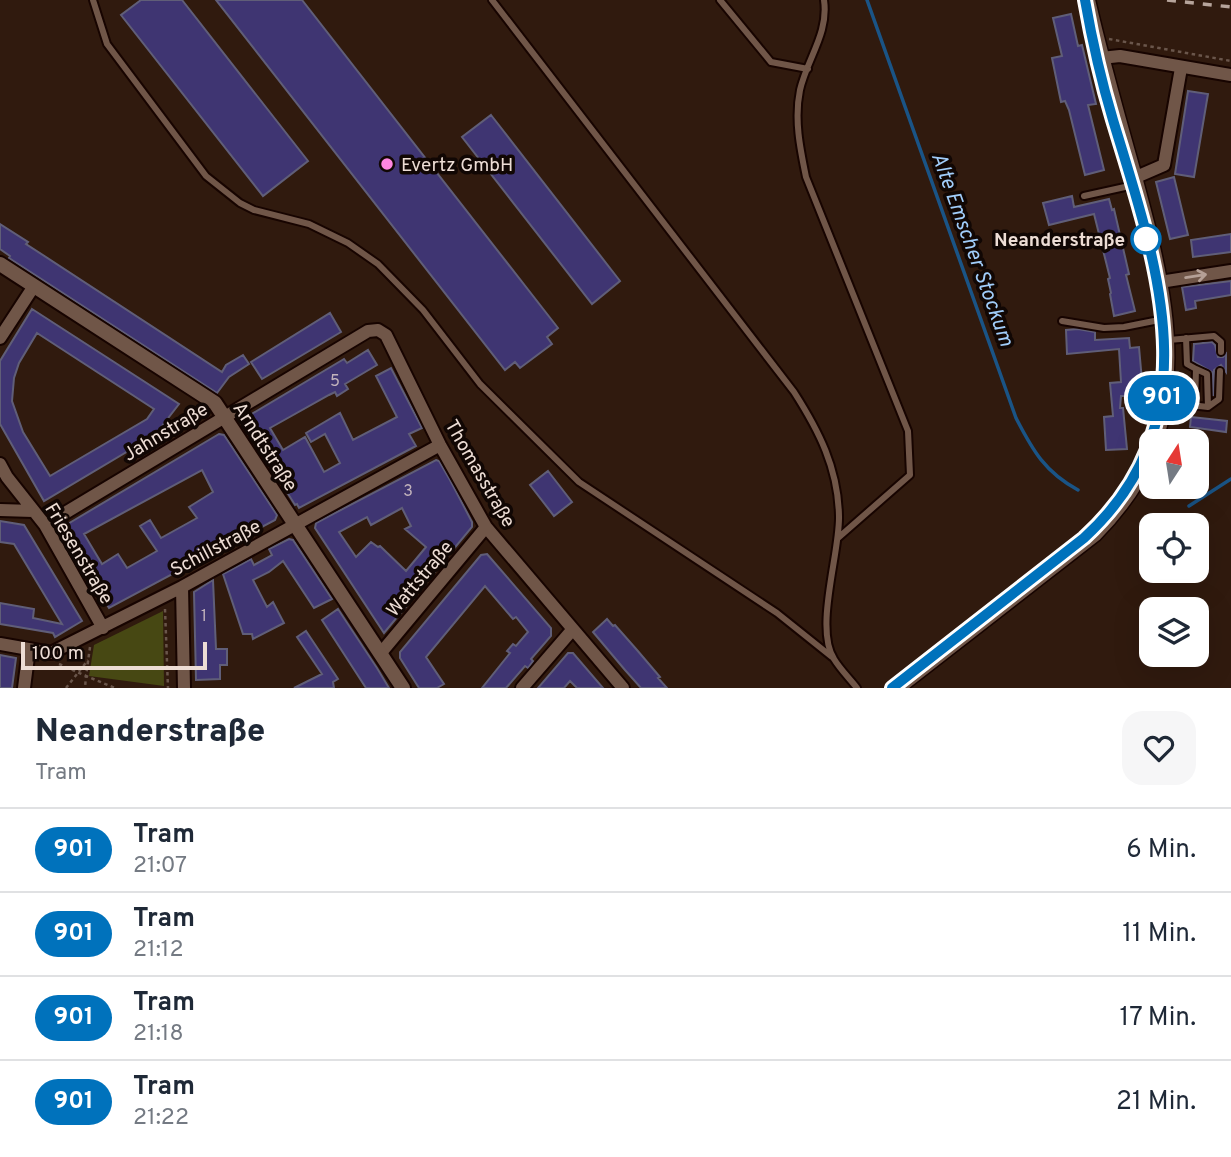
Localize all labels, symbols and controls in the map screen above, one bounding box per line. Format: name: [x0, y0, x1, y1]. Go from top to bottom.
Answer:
water label: Alte Emscher Stockum: [924, 149, 1020, 351]
place label: Evertz GmbH: [401, 154, 513, 178]
marker: Evertz GmbH: [379, 156, 395, 172]
marker: Neanderstraße: [1131, 224, 1161, 254]
place label: Neanderstraße: [994, 229, 1125, 253]
one-way arrow: [1184, 270, 1207, 283]
house number: 5: [330, 372, 340, 392]
line badge: 901: [1122, 375, 1202, 421]
text: 901: [1142, 383, 1182, 413]
street label: Jahnstraße: [119, 398, 213, 467]
street label: Arndtstraße: [227, 398, 302, 496]
street label: Thomasstraße: [439, 416, 520, 532]
north arrow: [1139, 429, 1209, 499]
map controls: [1139, 429, 1209, 667]
house number: 3: [403, 482, 413, 502]
street label: Friesenstraße: [39, 499, 118, 609]
button: locate: [1139, 513, 1209, 583]
street label: Schillstraße: [167, 515, 265, 583]
street label: Wattstraße: [382, 536, 459, 622]
button: layers: [1139, 597, 1209, 667]
house number: 1: [201, 607, 207, 627]
scale bar: [21, 639, 206, 671]
text: 100 m: [32, 642, 84, 666]
button: heart: [1122, 711, 1196, 785]
text: Neanderstraße: [35, 712, 265, 754]
text: Tram: [35, 759, 87, 788]
text: Tram: [133, 819, 195, 852]
text: 6 Min.: [1126, 834, 1196, 867]
text: 901: [53, 835, 94, 865]
text: 21:07: [133, 852, 187, 881]
text: Tram: [133, 903, 195, 936]
text: 11 Min.: [1122, 918, 1196, 951]
text: 901: [53, 919, 94, 949]
text: 21:12: [133, 936, 184, 965]
text: Tram: [133, 987, 195, 1020]
text: 17 Min.: [1120, 1002, 1196, 1035]
text: 901: [53, 1003, 94, 1033]
text: 21:18: [133, 1020, 183, 1049]
text: Tram: [133, 1071, 195, 1104]
text: 21 Min.: [1116, 1086, 1196, 1119]
text: 901: [53, 1087, 94, 1117]
text: 21:22: [133, 1104, 189, 1133]

